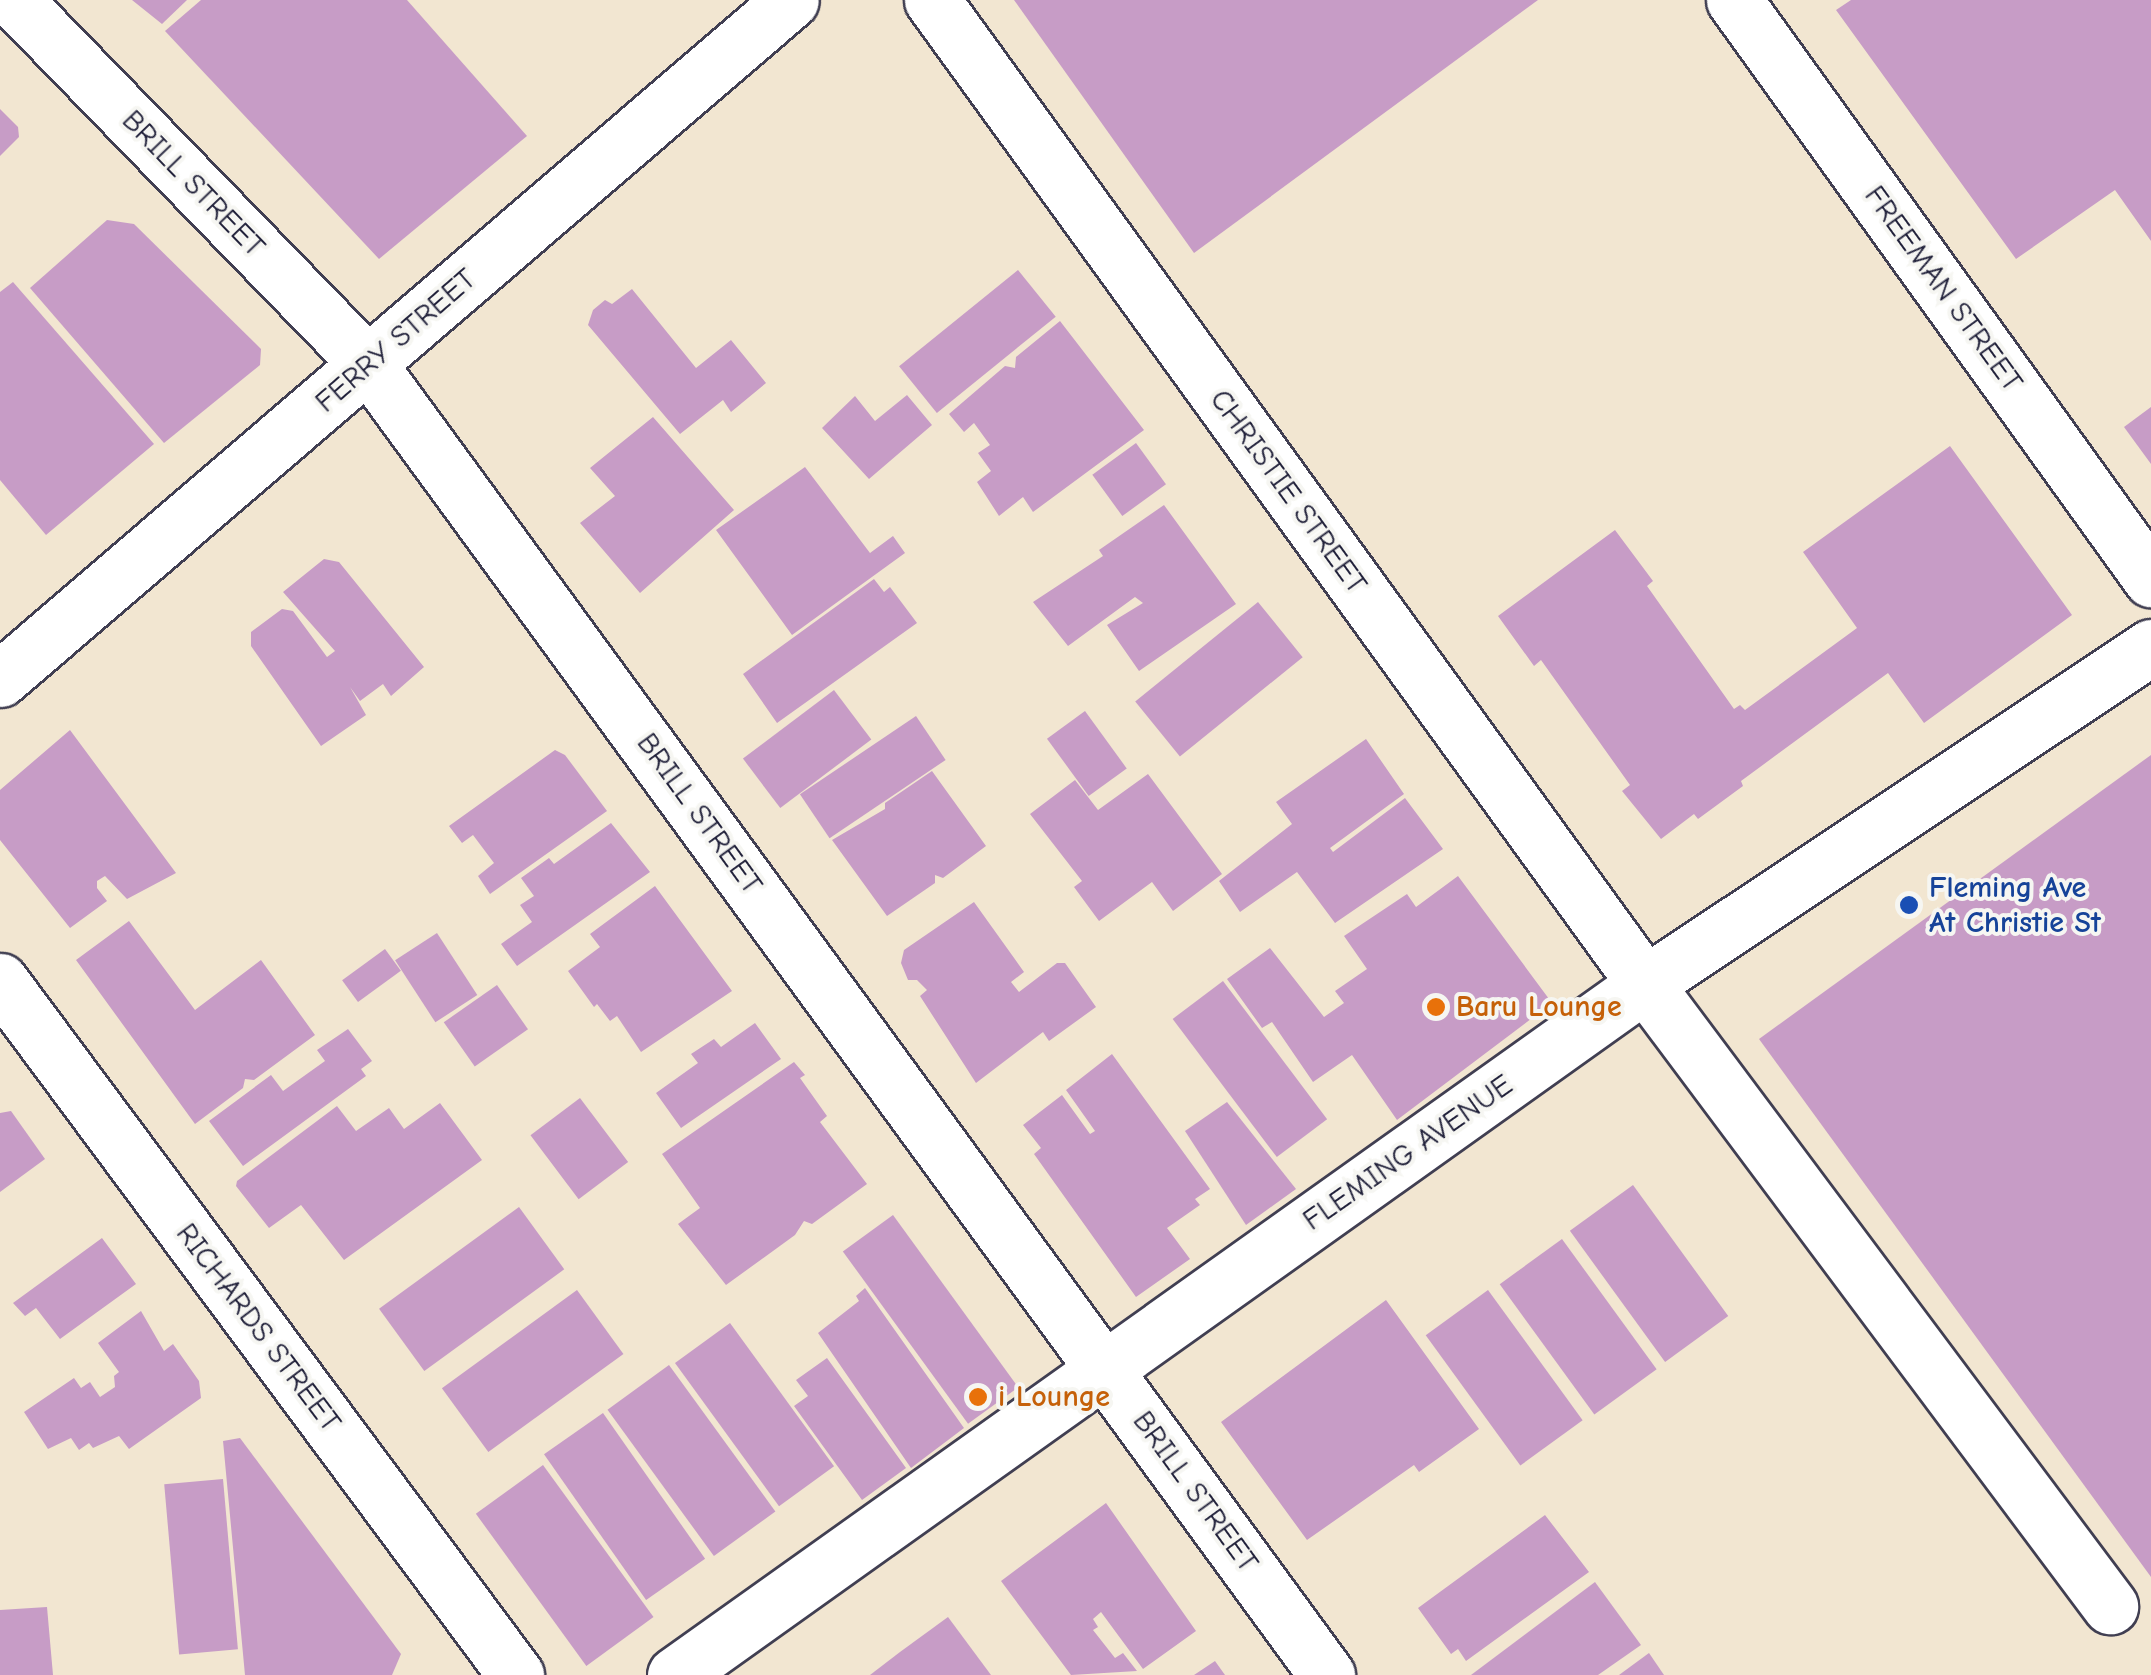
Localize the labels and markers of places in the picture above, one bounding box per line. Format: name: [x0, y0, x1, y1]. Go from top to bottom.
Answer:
place label: Fleming Ave At Christie St: [1929, 870, 2101, 940]
marker: Fleming Ave At Christie St: [1898, 894, 1920, 916]
place label: Baru Lounge: [1456, 989, 1622, 1025]
marker: Baru Lounge: [1425, 996, 1447, 1018]
place label: i Lounge: [998, 1379, 1110, 1415]
marker: i Lounge: [967, 1386, 989, 1408]

